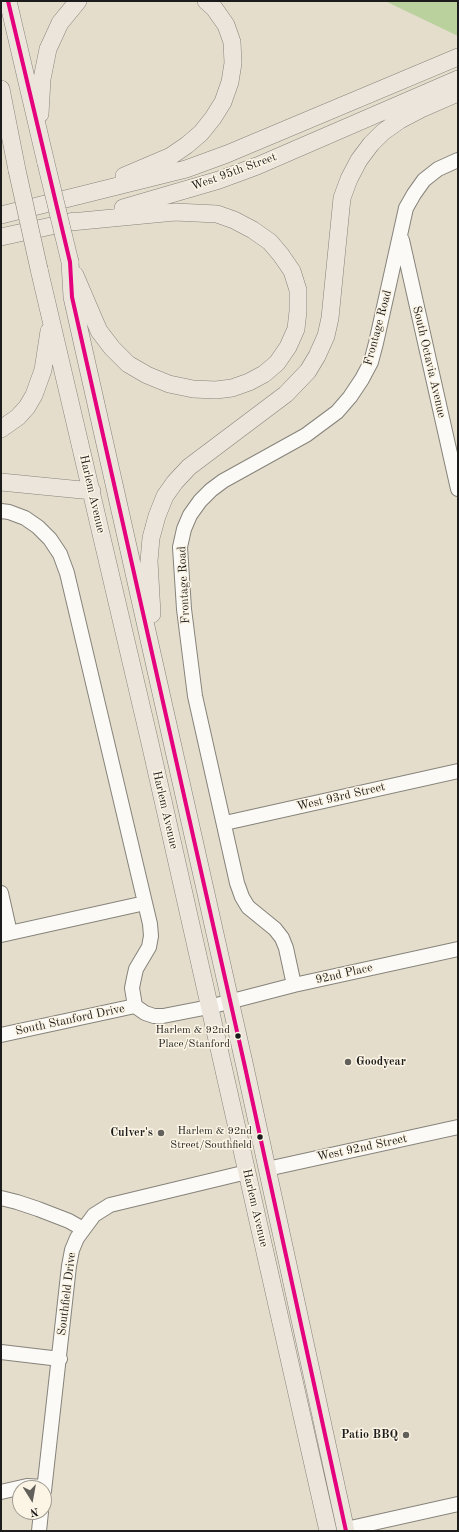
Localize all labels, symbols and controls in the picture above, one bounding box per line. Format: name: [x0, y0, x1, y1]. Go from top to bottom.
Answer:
street label: West 95th Street: [189, 150, 279, 194]
street label: Frontage Road: [361, 289, 395, 367]
street label: South Octavia Avenue: [409, 305, 449, 419]
street label: Harlem Avenue: [76, 453, 108, 535]
street label: Frontage Road: [175, 546, 193, 624]
street label: Harlem Avenue: [149, 769, 181, 851]
street label: West 93rd Street: [295, 780, 387, 814]
street label: 92nd Place: [314, 960, 374, 988]
street label: South Stanford Drive: [14, 1001, 126, 1039]
place label: Harlem & 92nd Place/Stanford: [155, 1023, 230, 1049]
marker: Harlem & 92nd Place/Stanford: [233, 1031, 243, 1041]
place label: Goodyear: [356, 1055, 406, 1069]
marker: Goodyear: [343, 1057, 353, 1067]
place label: Harlem & 92nd Street/Southfield: [170, 1124, 252, 1150]
place label: Culver's: [110, 1126, 153, 1140]
marker: Culver's: [156, 1128, 166, 1138]
street label: West 92nd Street: [316, 1131, 408, 1165]
marker: Harlem & 92nd Street/Southfield: [255, 1132, 265, 1142]
street label: Harlem Avenue: [239, 1167, 271, 1249]
street label: Southfield Drive: [55, 1251, 79, 1337]
place label: Patio BBQ: [341, 1428, 398, 1442]
marker: Patio BBQ: [401, 1430, 411, 1440]
north arrow: [12, 1480, 52, 1520]
text: N: [29, 1505, 39, 1517]

